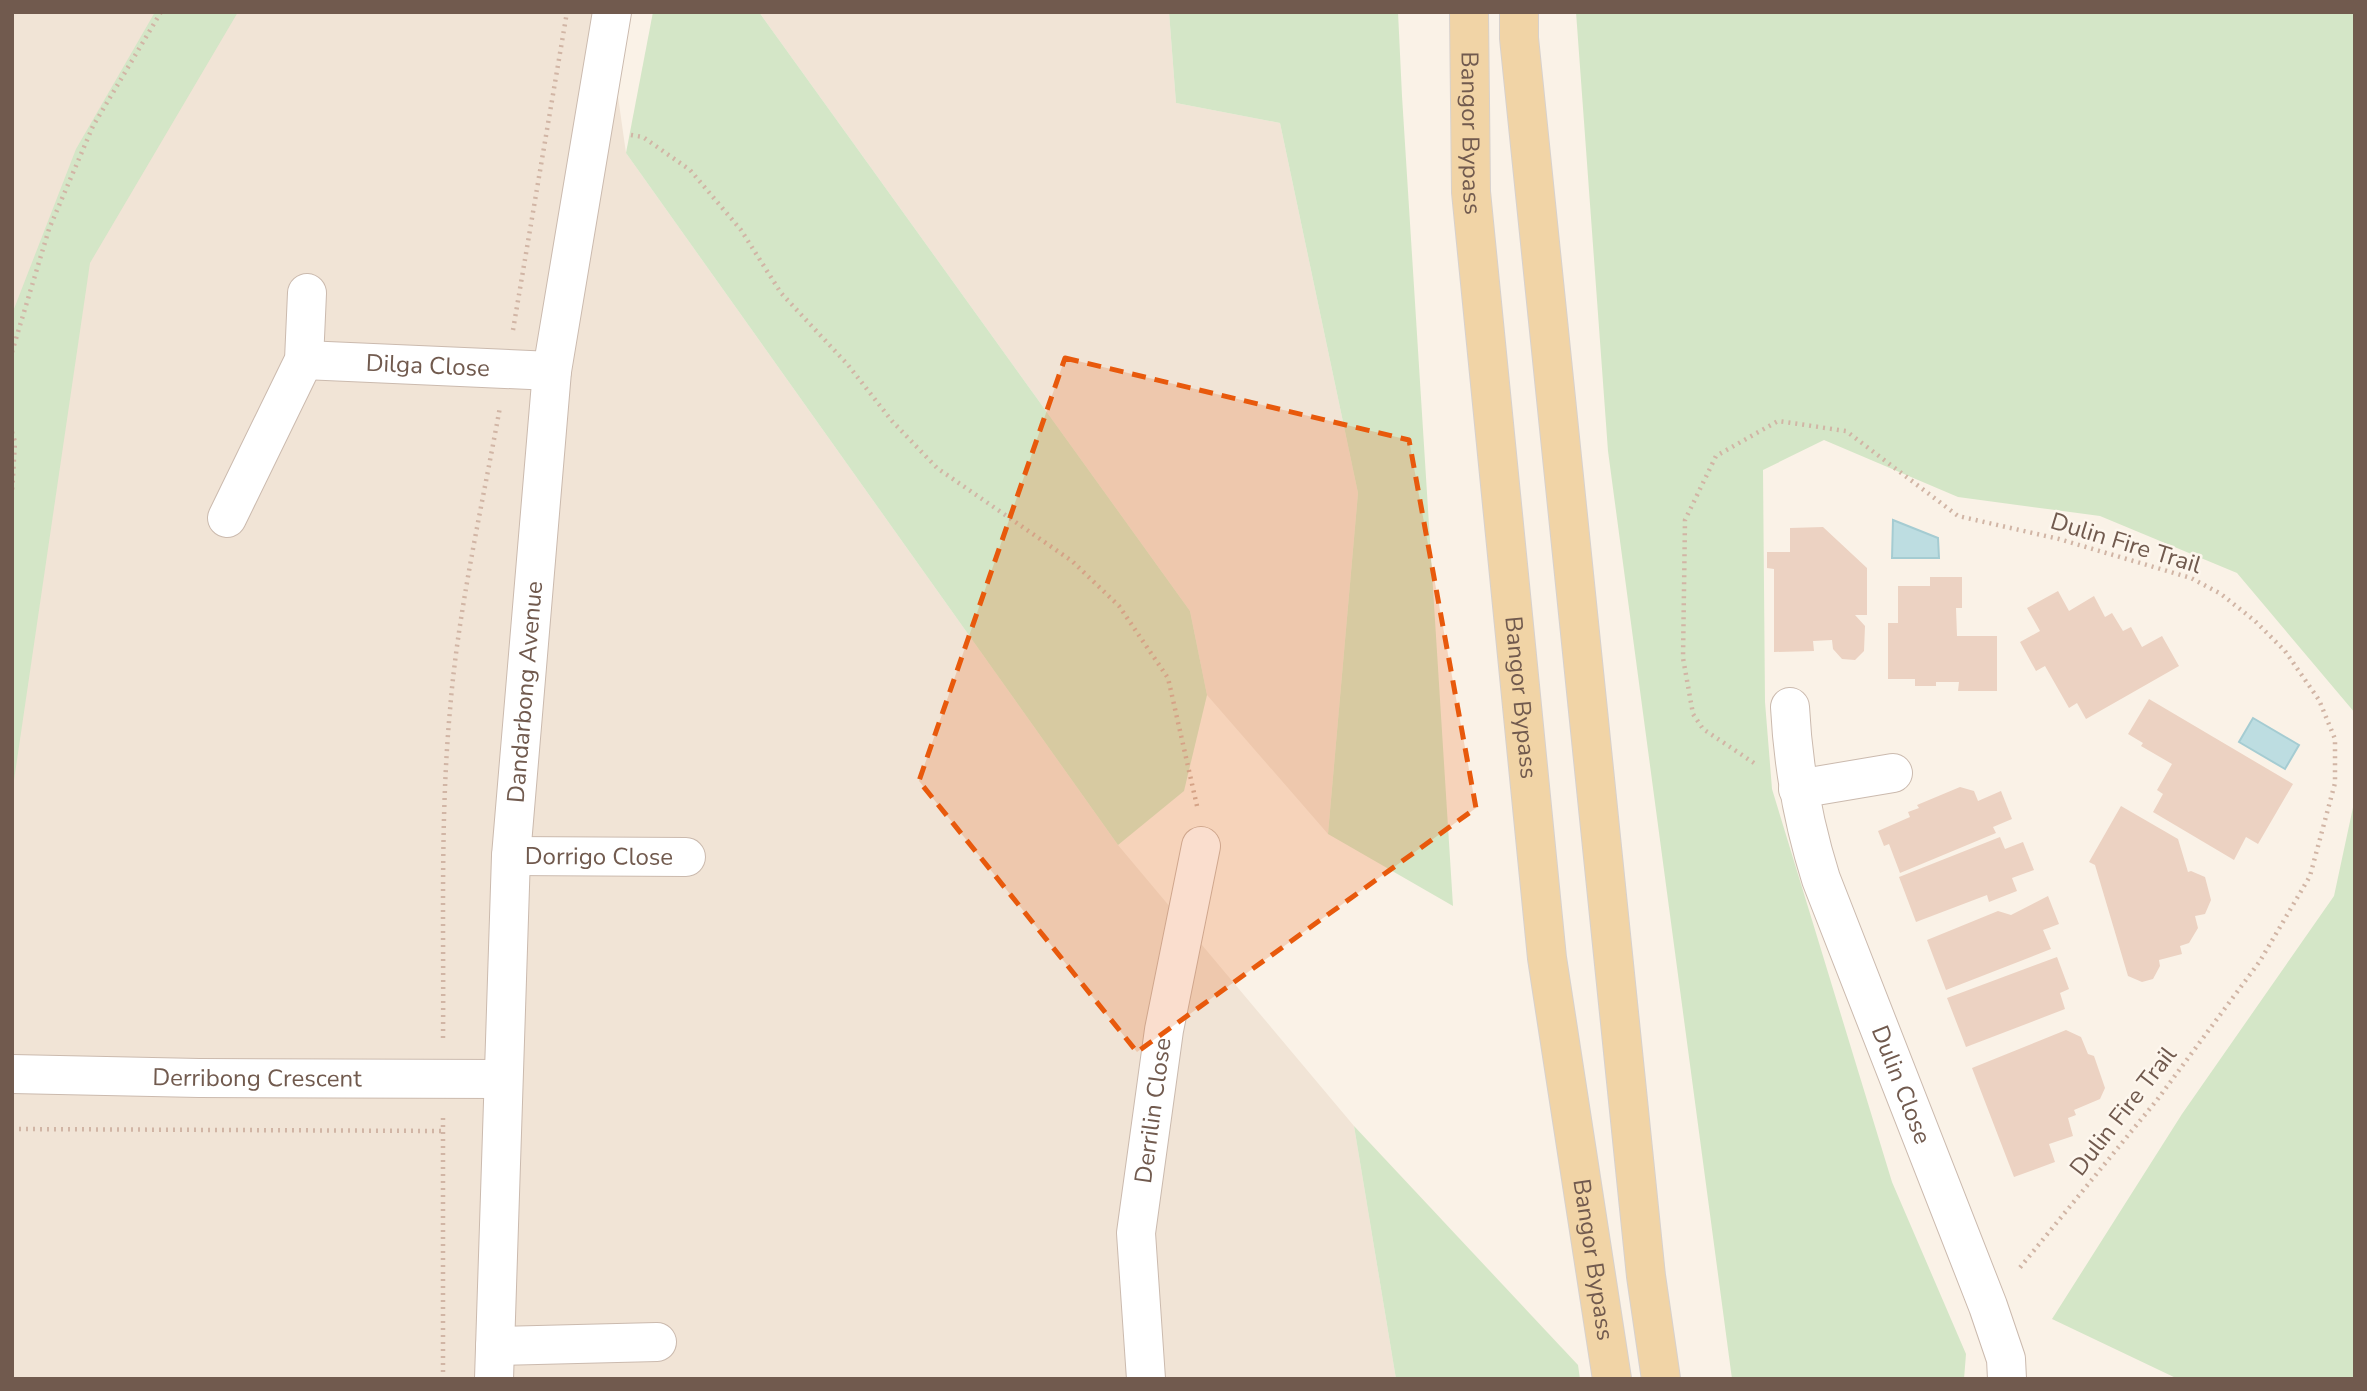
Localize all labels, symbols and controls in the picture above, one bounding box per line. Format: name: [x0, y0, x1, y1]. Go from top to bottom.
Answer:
street label: Bangor Bypass: [1453, 51, 1489, 216]
street label: Dilga Close: [365, 347, 491, 384]
street label: Dulin Fire Trail: [2047, 505, 2205, 581]
street label: Dandarbong Avenue: [500, 580, 550, 804]
street label: Bangor Bypass: [1497, 615, 1545, 780]
street label: Dorrigo Close: [525, 840, 673, 873]
street label: Dulin Close: [1864, 1021, 1939, 1148]
street label: Derrilin Close: [1127, 1036, 1179, 1185]
street label: Dulin Fire Trail: [2062, 1040, 2184, 1182]
street label: Derribong Crescent: [152, 1061, 362, 1095]
street label: Bangor Bypass: [1565, 1177, 1622, 1343]

